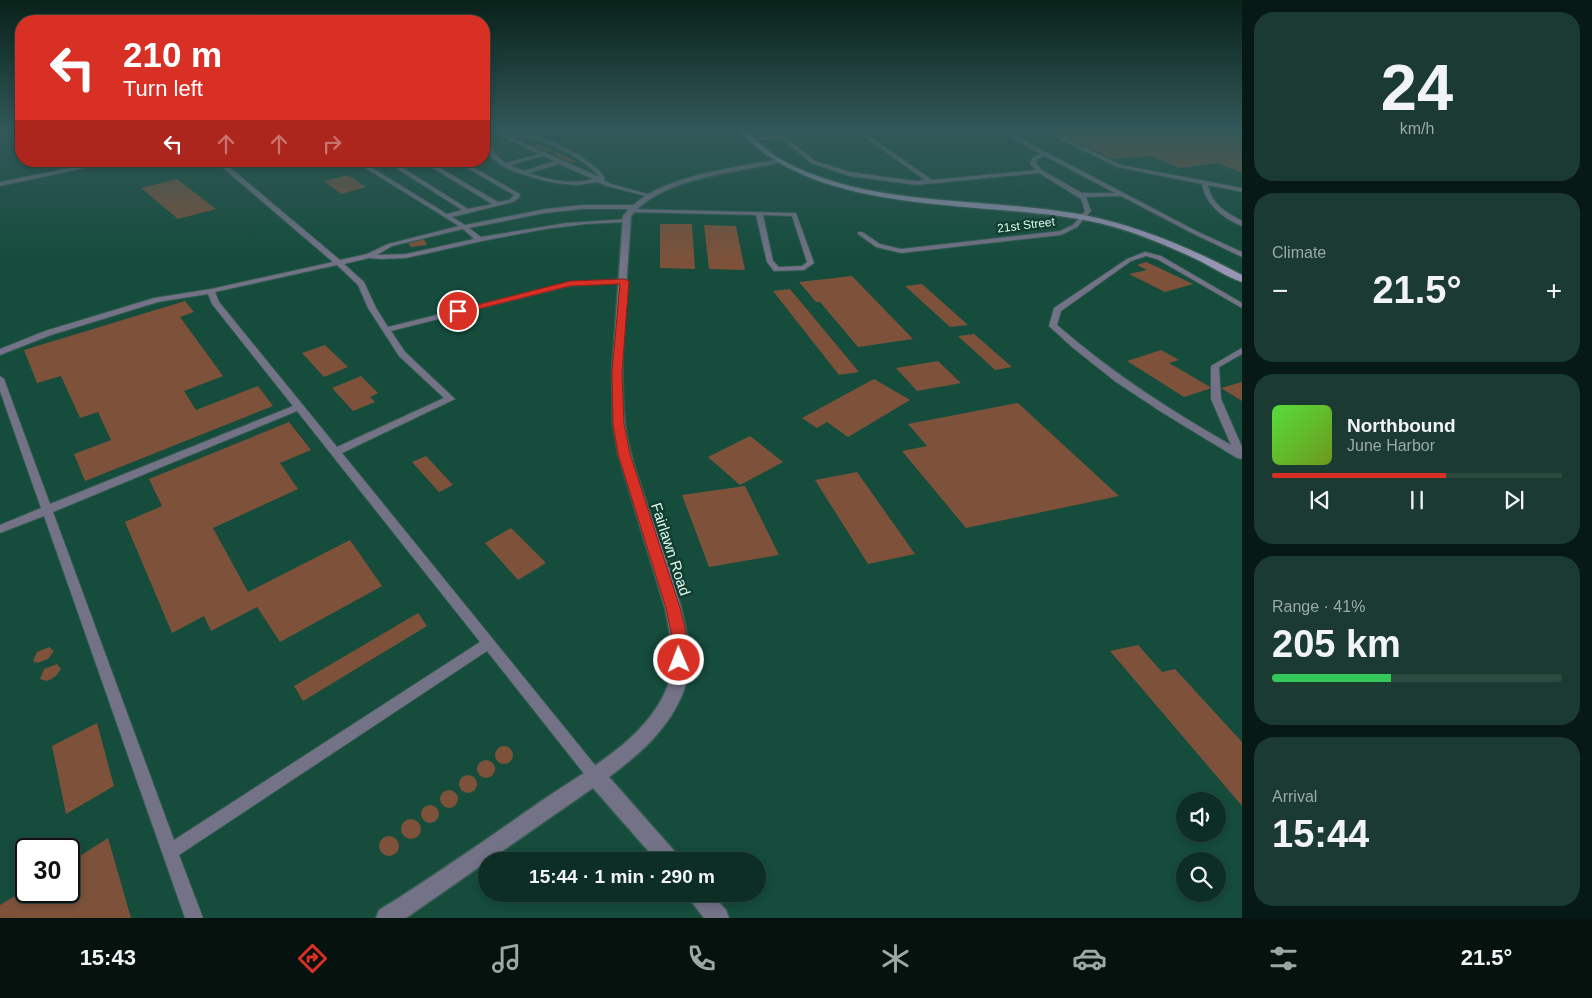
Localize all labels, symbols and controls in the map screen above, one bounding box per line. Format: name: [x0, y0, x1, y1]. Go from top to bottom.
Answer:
icon: left: [40, 35, 105, 100]
text: 210 m: [123, 35, 222, 74]
text: 24: [1381, 51, 1453, 124]
text: Turn left: [123, 76, 203, 101]
text: km/h: [1400, 120, 1434, 137]
icon: left: [159, 130, 187, 158]
icon: ahead: [212, 130, 240, 158]
icon: ahead: [265, 130, 293, 158]
icon: right: [318, 130, 346, 158]
street label: 21st Street: [996, 214, 1056, 235]
text: Climate: [1272, 244, 1326, 261]
text: 21.5°: [1372, 269, 1462, 311]
text: −: [1272, 275, 1288, 306]
text: +: [1546, 275, 1562, 306]
pin: [437, 290, 479, 332]
icon: arrive: [444, 297, 472, 325]
text: Northbound: [1347, 415, 1456, 436]
text: June Harbor: [1347, 437, 1435, 454]
icon: previous: [1306, 486, 1334, 514]
icon: pause: [1403, 486, 1431, 514]
icon: next: [1500, 486, 1528, 514]
street label: Fairlawn Road: [648, 500, 694, 598]
text: Range · 41%: [1272, 598, 1365, 615]
text: 205 km: [1272, 623, 1401, 665]
position arrow: [652, 633, 704, 685]
text: Arrival: [1272, 788, 1317, 805]
map controls: [1176, 792, 1226, 902]
button: sound: [1176, 792, 1226, 842]
text: 15:44: [1272, 813, 1369, 855]
speed limit sign: 30: [15, 838, 80, 903]
button: search: [1176, 852, 1226, 902]
text: 15:44 · 1 min · 290 m: [529, 866, 715, 887]
icon: directions: [295, 941, 330, 976]
icon: music: [489, 941, 524, 976]
icon: phone: [684, 941, 719, 976]
icon: climate: [878, 941, 913, 976]
icon: car: [1072, 941, 1107, 976]
icon: filters: [1266, 941, 1301, 976]
text: 15:43: [80, 945, 136, 970]
text: 21.5°: [1461, 945, 1512, 970]

